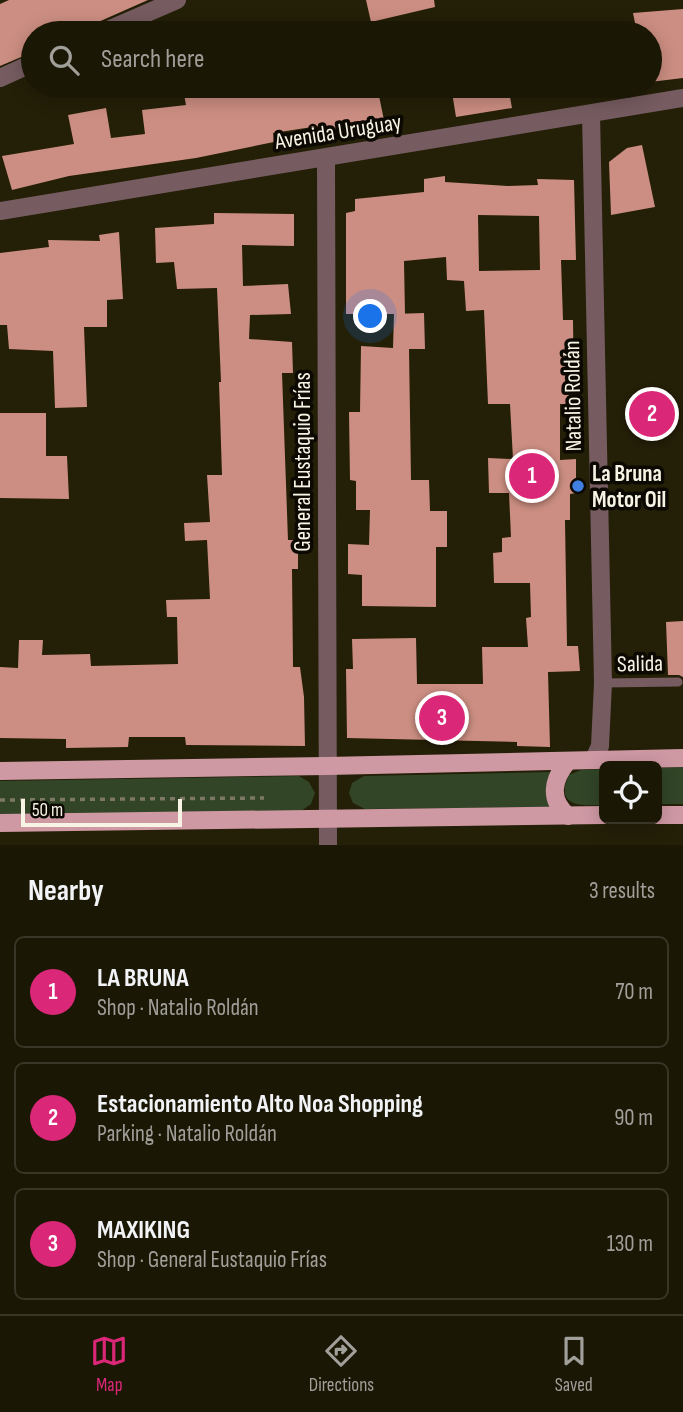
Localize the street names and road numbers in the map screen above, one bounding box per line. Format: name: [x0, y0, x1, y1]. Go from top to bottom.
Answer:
street label: Avenida Uruguay: [272, 108, 404, 156]
street label: Natalio Roldán: [558, 340, 588, 452]
street label: General Eustaquio Frías: [289, 372, 317, 552]
street label: Salida: [617, 650, 663, 678]

